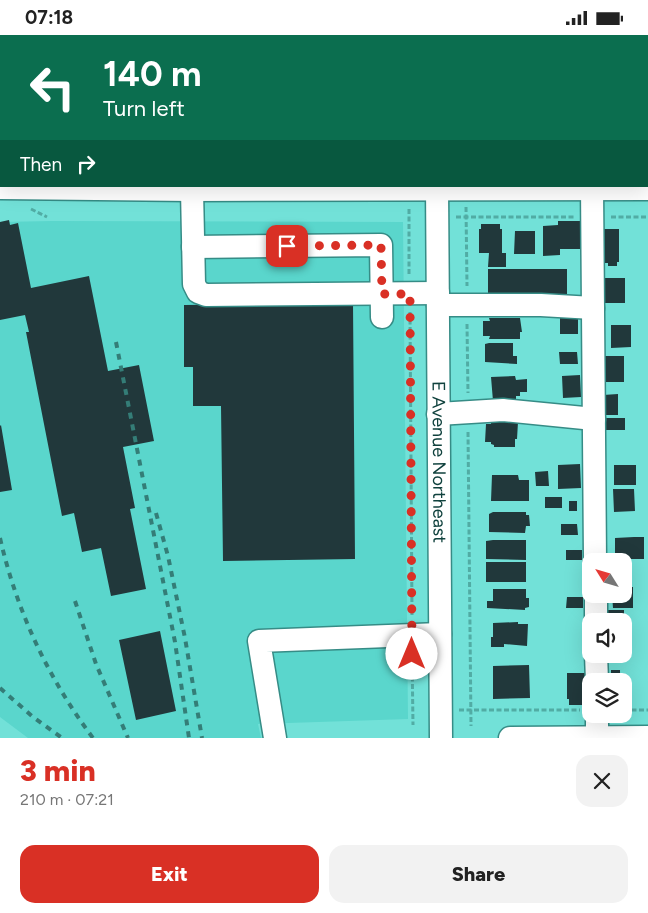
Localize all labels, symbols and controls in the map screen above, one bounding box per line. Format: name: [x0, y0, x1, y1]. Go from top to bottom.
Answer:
text: 07:18: [25, 6, 73, 29]
text: 140 m: [103, 53, 201, 95]
icon: left: [20, 55, 85, 120]
text: Turn left: [103, 95, 185, 122]
icon: right: [72, 150, 100, 178]
text: Then: [20, 153, 62, 176]
pin: [266, 225, 308, 267]
icon: arrive: [273, 232, 301, 260]
street label: E Avenue Northeast: [427, 381, 451, 543]
north arrow: [582, 553, 632, 603]
map controls: [582, 553, 632, 723]
button: sound: [582, 613, 632, 663]
position arrow: [385, 627, 437, 679]
button: layers: [582, 673, 632, 723]
text: 3 min: [20, 752, 96, 789]
button: close: [576, 755, 628, 807]
text: 210 m · 07:21: [20, 790, 114, 809]
button: Exit: [20, 845, 319, 903]
button: Share: [329, 845, 628, 903]

